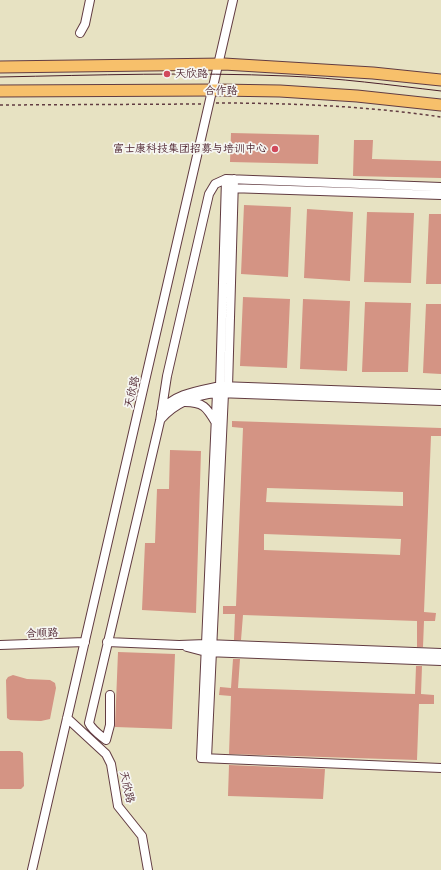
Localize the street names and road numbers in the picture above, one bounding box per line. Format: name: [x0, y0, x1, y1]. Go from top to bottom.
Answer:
street label: 合作路: [205, 84, 237, 98]
street label: 天欣路: [122, 374, 142, 410]
street label: 合顺路: [25, 626, 59, 640]
street label: 天欣路: [117, 769, 137, 805]

